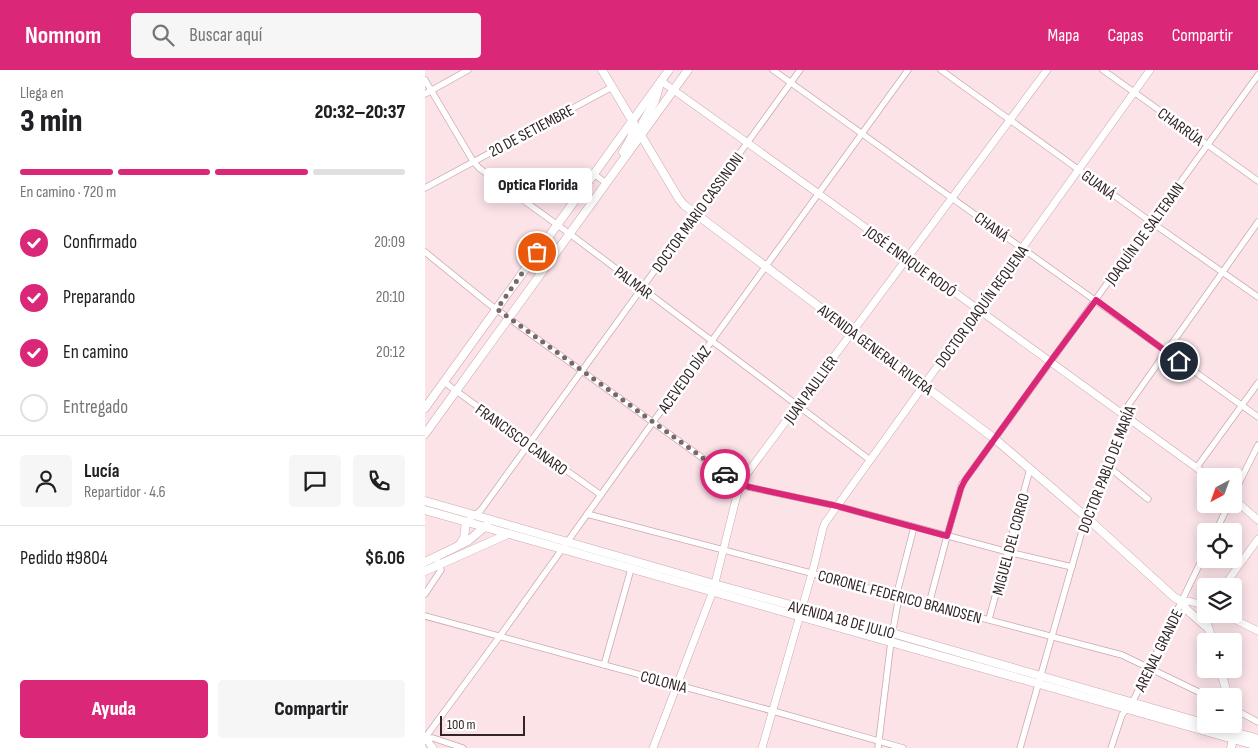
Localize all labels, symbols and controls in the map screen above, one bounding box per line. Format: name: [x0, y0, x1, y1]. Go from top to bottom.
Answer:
search box: [131, 13, 481, 58]
text: Nomnom: [25, 21, 101, 50]
icon: search: [149, 21, 177, 49]
text: Buscar aquí: [189, 24, 262, 47]
text: Mapa: [1047, 25, 1079, 46]
text: Capas: [1107, 25, 1144, 46]
text: Compartir: [1172, 25, 1233, 46]
text: Llega en: [20, 84, 64, 103]
text: 20:32–20:37: [315, 101, 405, 124]
street label: 20 DE SETIEMBRE: [486, 101, 578, 162]
text: 3 min: [20, 102, 82, 141]
street label: CHARRÚA: [1153, 104, 1207, 150]
street label: DOCTOR MARIO CASSINONI: [648, 149, 748, 277]
street label: GUANÁ: [1077, 166, 1119, 204]
callout: Optica Florida: [483, 167, 591, 202]
text: Optica Florida: [498, 176, 578, 195]
street label: JOAQUÍN DE SALTERAIN: [1101, 179, 1189, 290]
text: En camino · 720 m: [20, 183, 116, 202]
street label: CHANÁ: [970, 208, 1012, 246]
street label: JOSÉ ENRIQUE RODÓ: [860, 222, 960, 302]
icon: check: [20, 229, 48, 257]
text: Confirmado: [63, 231, 137, 254]
pin: [516, 231, 558, 273]
text: 20:09: [374, 233, 405, 252]
icon: bag: [523, 238, 551, 266]
street label: DOCTOR JOAQUÍN REQUENA: [932, 242, 1033, 372]
street label: PALMAR: [610, 263, 656, 304]
icon: check: [20, 284, 48, 312]
text: Preparando: [63, 286, 135, 309]
text: 20:10: [376, 288, 405, 307]
street label: AVENIDA GENERAL RIVERA: [813, 300, 936, 400]
icon: check: [20, 339, 48, 367]
pin: [1158, 340, 1200, 382]
text: En camino: [63, 341, 128, 364]
street label: ACEVEDO DÍAZ: [654, 342, 716, 418]
text: 20:12: [376, 343, 405, 362]
icon: home: [1165, 347, 1193, 375]
street label: JUAN PAULLIER: [780, 352, 842, 428]
text: Entregado: [63, 396, 128, 419]
street label: FRANCISCO CANARO: [471, 400, 571, 480]
street label: DOCTOR PABLO DE MARÍA: [1074, 403, 1140, 536]
courier: [700, 449, 750, 499]
button: person: [20, 455, 72, 507]
button: chat: [289, 455, 341, 507]
button: phone: [353, 455, 405, 507]
text: Lucía: [84, 460, 119, 483]
icon: car: [711, 460, 739, 488]
north arrow: [1197, 468, 1243, 512]
map controls: [1197, 468, 1242, 733]
text: Repartidor · 4.6: [84, 483, 166, 502]
street label: MIGUEL DEL CORRO: [989, 491, 1034, 597]
button: locate: [1197, 523, 1242, 568]
text: Pedido #9804: [20, 547, 108, 570]
text: $6.06: [365, 547, 405, 570]
street label: CORONEL FEDERICO BRANDSEN: [816, 566, 984, 628]
button: layers: [1197, 578, 1242, 623]
street label: AVENIDA 18 DE JULIO: [786, 597, 897, 644]
street label: ARENAL GRANDE: [1131, 606, 1187, 696]
button: +: [1197, 633, 1242, 678]
street label: COLONIA: [638, 667, 689, 698]
button: Ayuda: [20, 680, 208, 738]
button: Compartir: [218, 680, 405, 738]
button: −: [1197, 688, 1242, 733]
scale bar: [440, 713, 525, 736]
text: 100 m: [447, 716, 476, 733]

